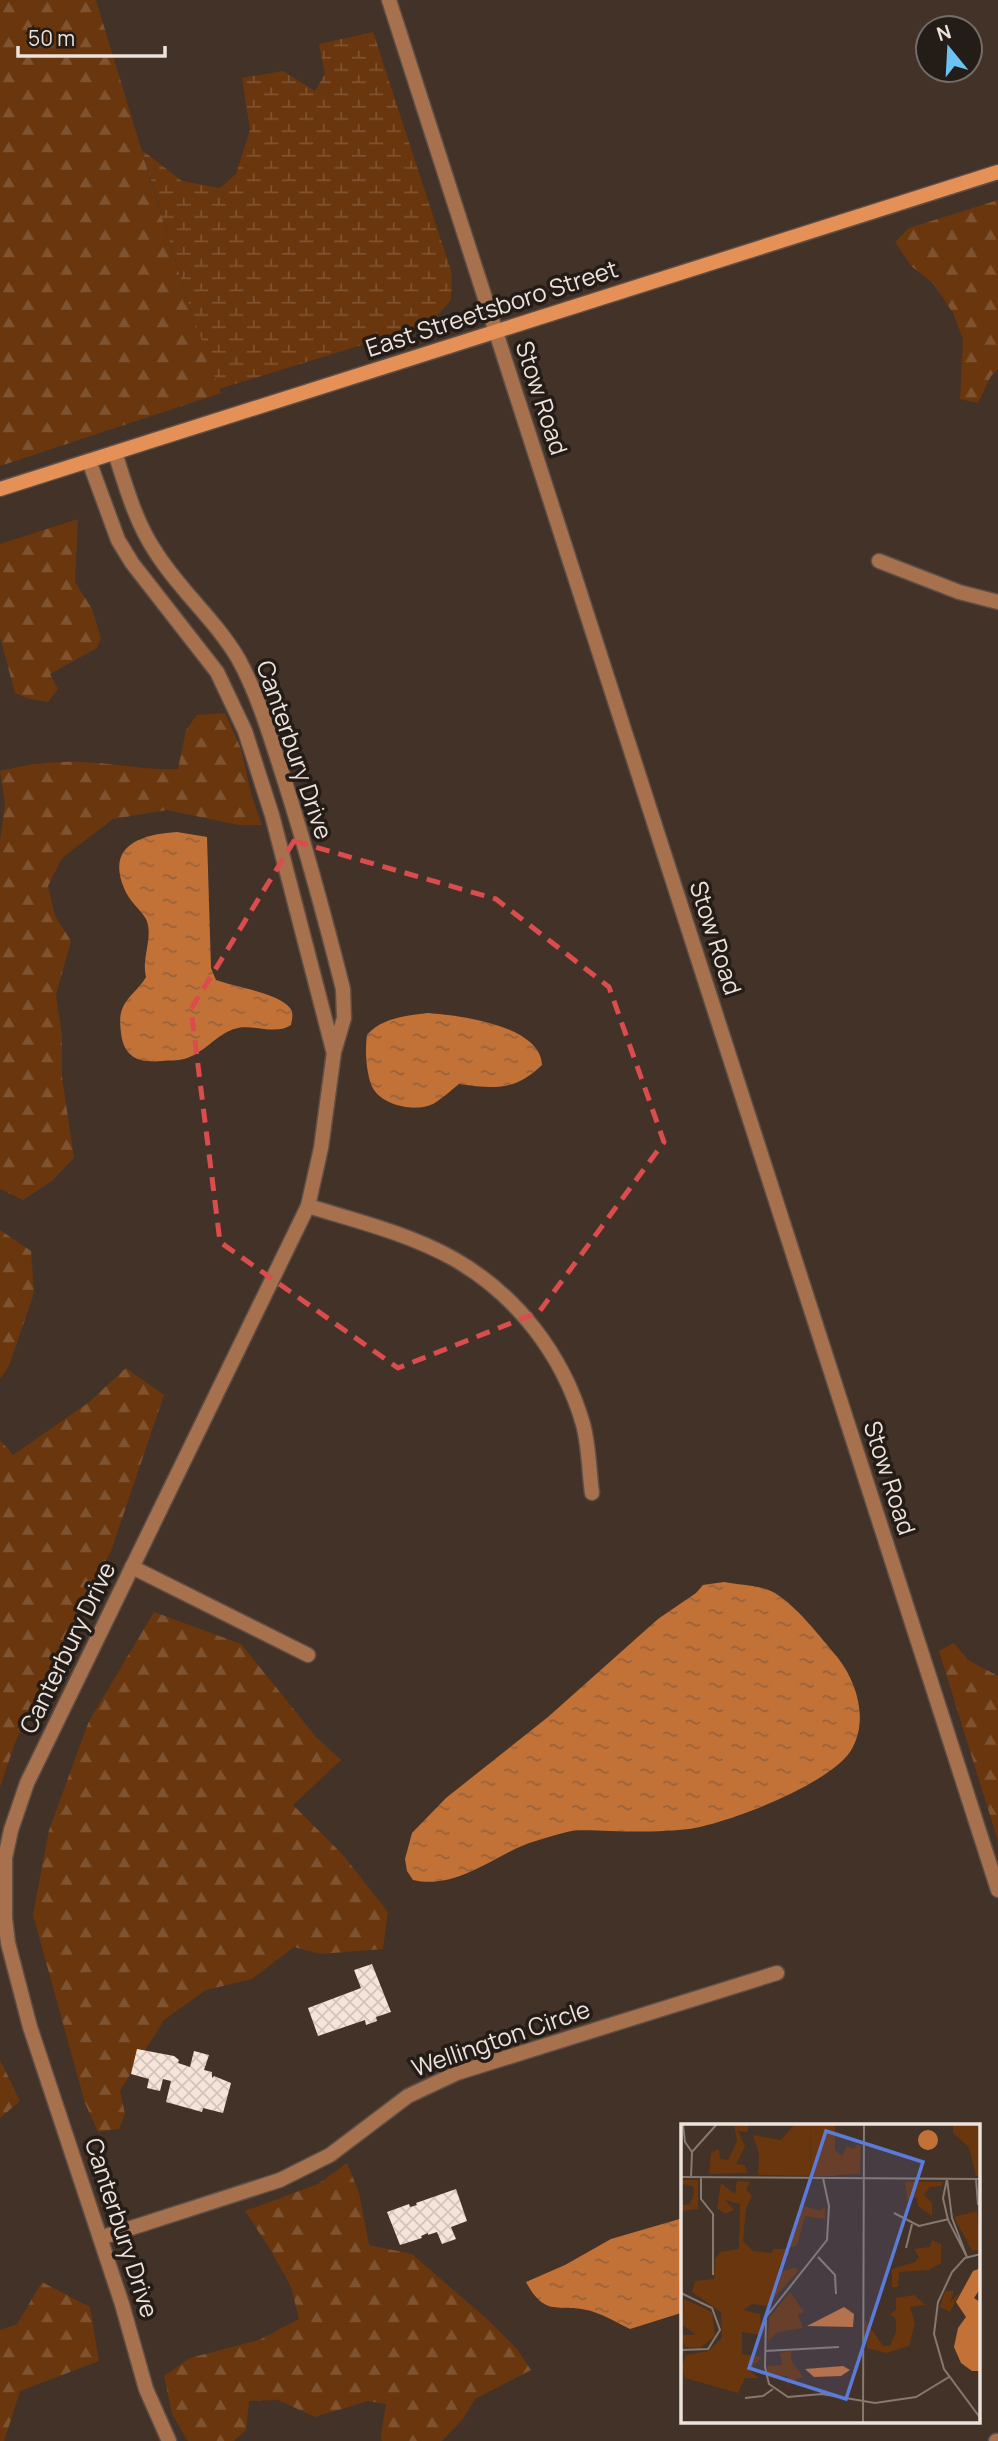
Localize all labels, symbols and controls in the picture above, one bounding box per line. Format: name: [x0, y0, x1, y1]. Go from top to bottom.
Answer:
scale bar: [18, 14, 164, 58]
north arrow: [914, 14, 984, 84]
text: N: [933, 18, 954, 47]
text: 50 m: [28, 24, 75, 52]
street label: East Streetsboro Street: [361, 251, 622, 364]
street label: Stow Road: [509, 336, 576, 459]
street label: Canterbury Drive: [249, 656, 341, 843]
street label: Stow Road: [683, 876, 750, 999]
street label: Stow Road: [857, 1416, 924, 1539]
street label: Canterbury Drive: [11, 1556, 122, 1739]
street label: Wellington Circle: [407, 1992, 594, 2084]
inset map: [681, 2124, 981, 2424]
street label: Canterbury Drive: [78, 2133, 167, 2322]

